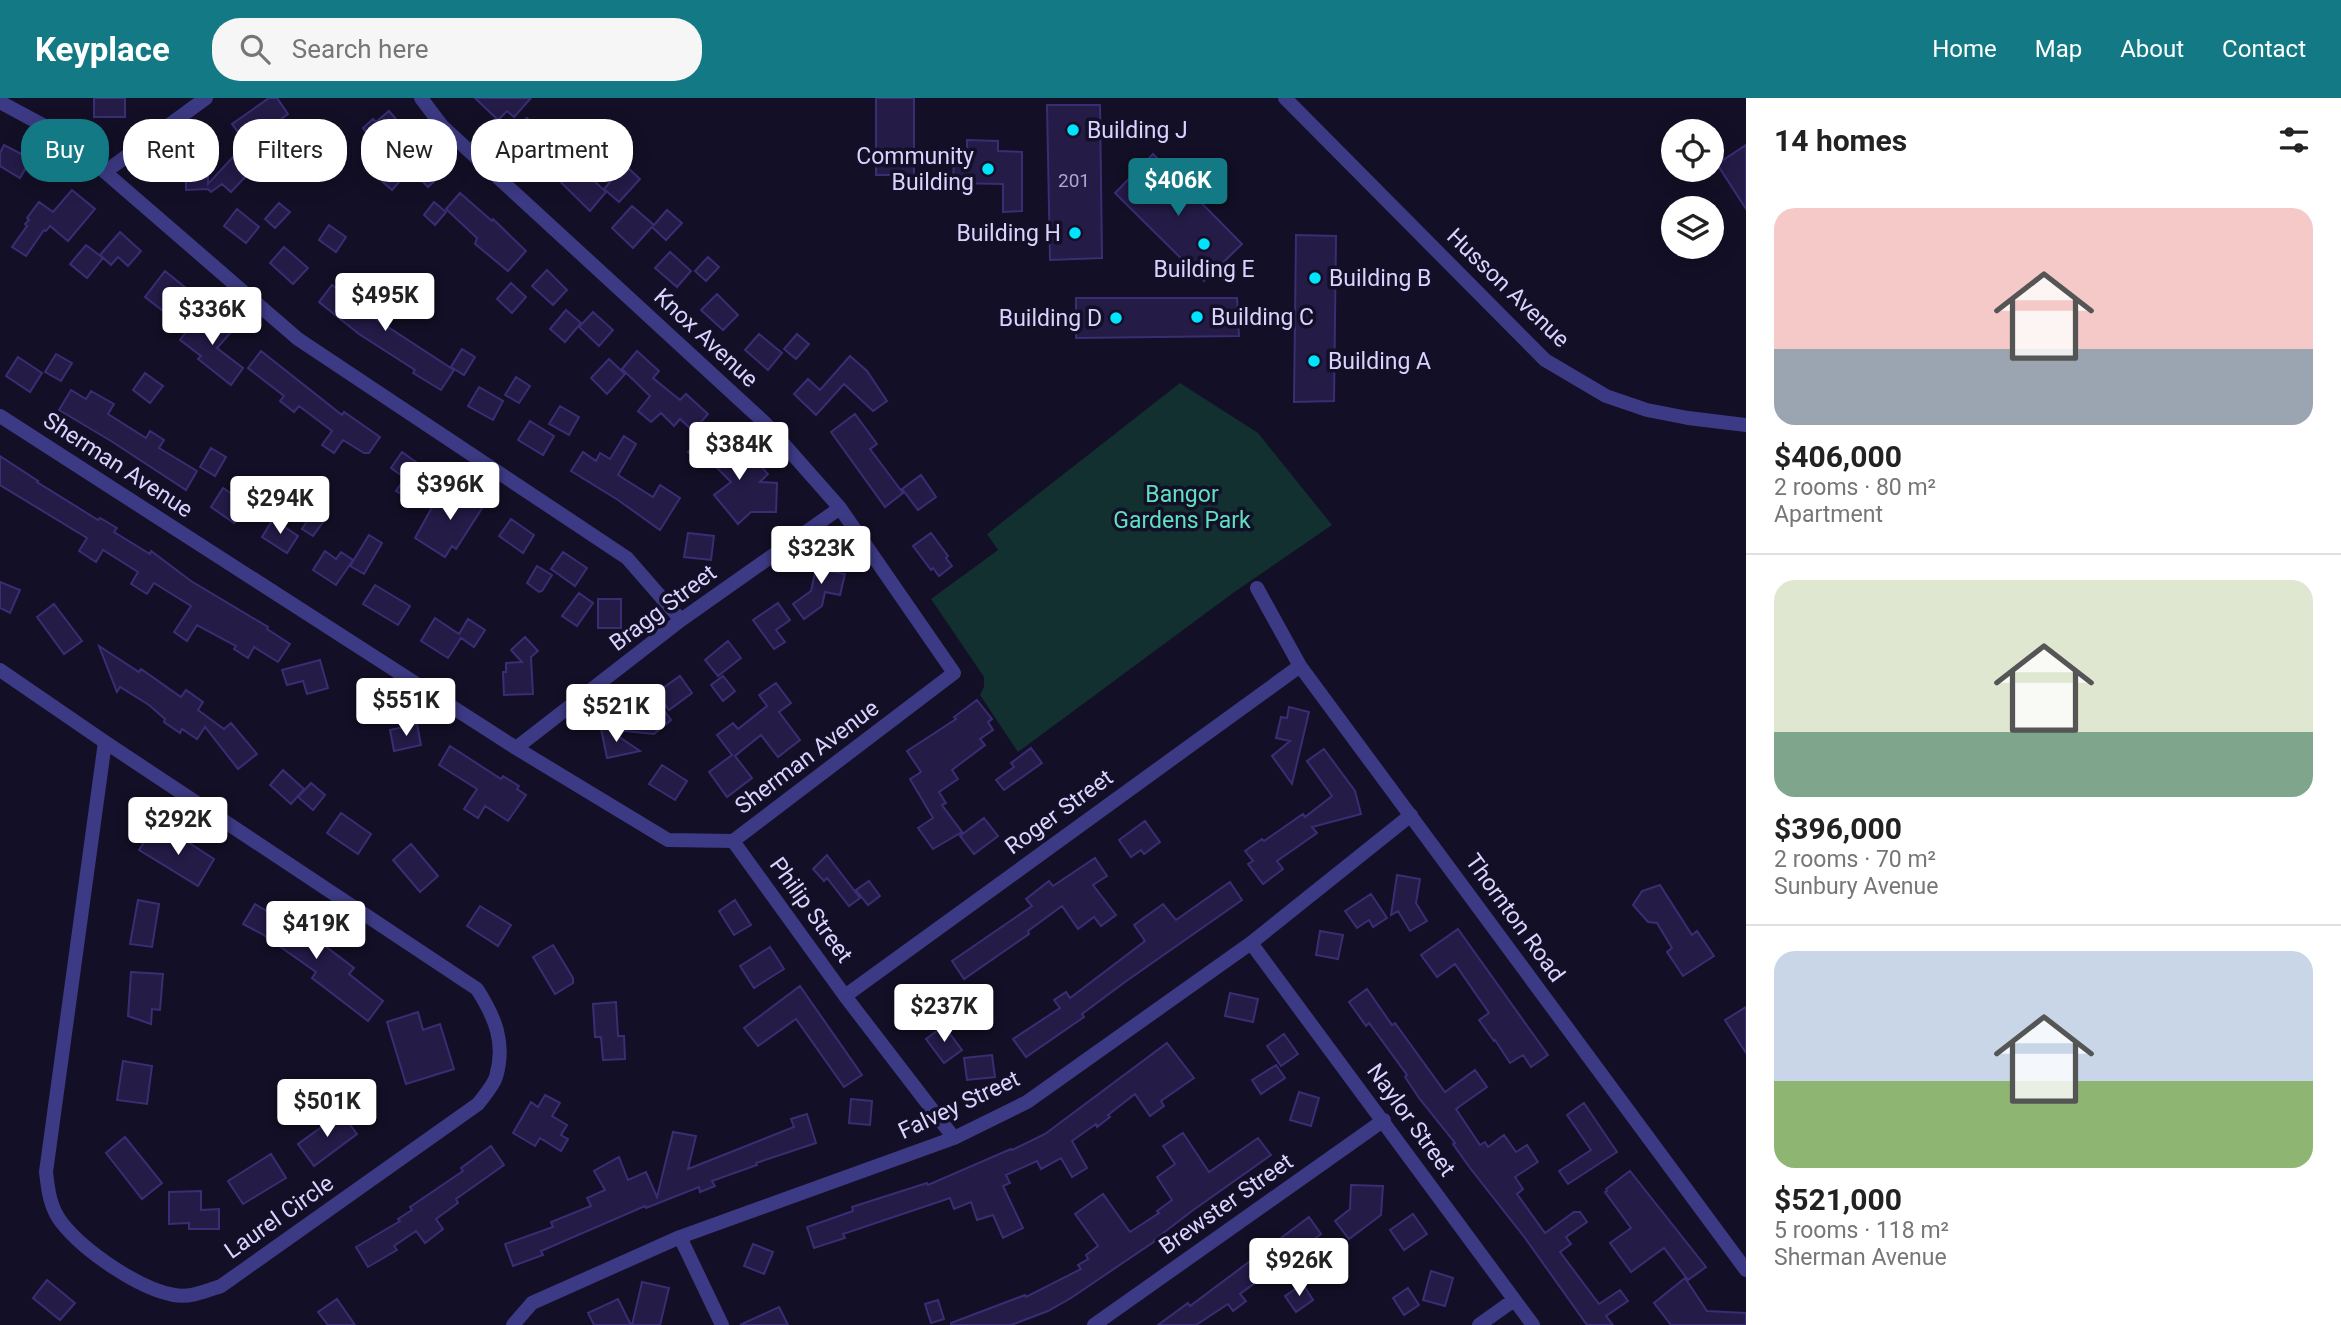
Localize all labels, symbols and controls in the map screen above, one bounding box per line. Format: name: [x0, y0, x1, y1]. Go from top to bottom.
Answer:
search box: [212, 18, 702, 81]
text: Keyplace: [35, 30, 170, 69]
icon: search: [236, 30, 274, 68]
text: Search here: [292, 34, 429, 64]
text: Home: [1932, 35, 1997, 63]
text: Map: [2035, 35, 2082, 63]
text: About: [2120, 35, 2184, 63]
text: Contact: [2222, 35, 2306, 63]
place label: Building J: [1087, 117, 1188, 144]
chip: Buy: [21, 119, 109, 182]
chip: Rent: [123, 119, 219, 182]
chip: Filters: [233, 119, 347, 182]
chip: New: [361, 119, 457, 182]
chip: Apartment: [471, 119, 633, 182]
map controls: [1661, 119, 1724, 259]
button: locate: [1661, 119, 1724, 182]
icon: filters: [2275, 121, 2313, 159]
marker: Building J: [1065, 122, 1081, 138]
text: 14 homes: [1774, 123, 1907, 158]
place label: Community Building: [856, 143, 974, 196]
pin: $406K: [1129, 158, 1227, 218]
marker: Community Building: [980, 161, 996, 177]
text: $406K: [1144, 167, 1212, 194]
house number: 201: [1058, 169, 1090, 192]
button: layers: [1661, 196, 1724, 259]
place label: Building H: [957, 220, 1061, 247]
street label: Husson Avenue: [1441, 223, 1575, 353]
marker: Building H: [1067, 225, 1083, 241]
marker: Building E: [1196, 236, 1212, 252]
icon: home: [1981, 253, 2107, 379]
place label: Building E: [1153, 256, 1255, 283]
place label: Building B: [1329, 265, 1431, 292]
marker: Building B: [1307, 270, 1323, 286]
pin: $495K: [336, 274, 434, 333]
text: $495K: [351, 282, 419, 309]
street label: Knox Avenue: [648, 283, 764, 393]
pin: $336K: [163, 288, 261, 347]
text: $336K: [178, 296, 246, 323]
place label: Building C: [1211, 304, 1314, 331]
place label: Building D: [999, 305, 1102, 332]
marker: Building C: [1189, 309, 1205, 325]
marker: Building D: [1108, 310, 1124, 326]
place label: Building A: [1328, 348, 1431, 375]
marker: Building A: [1306, 353, 1322, 369]
street label: Sherman Avenue: [38, 407, 198, 523]
pin: $384K: [690, 422, 788, 482]
text: $384K: [705, 431, 773, 458]
text: $406,000: [1774, 439, 1902, 474]
pin: $396K: [401, 462, 499, 522]
text: $396K: [416, 471, 484, 498]
text: 2 rooms · 80 m²: [1774, 474, 1936, 501]
pin: $294K: [231, 476, 329, 536]
park label: Bangor Gardens Park: [1113, 481, 1251, 534]
text: $294K: [246, 485, 314, 512]
text: Apartment: [1774, 501, 1883, 528]
pin: $323K: [772, 526, 870, 586]
text: $323K: [787, 535, 855, 562]
street label: Bragg Street: [604, 559, 722, 657]
icon: home: [1981, 625, 2107, 751]
pin: $551K: [357, 678, 455, 738]
pin: $521K: [567, 684, 665, 744]
text: $551K: [372, 687, 440, 714]
text: $521K: [582, 693, 650, 720]
street label: Sherman Avenue: [730, 694, 884, 820]
street label: Roger Street: [1000, 764, 1118, 860]
pin: $292K: [129, 798, 227, 857]
text: $292K: [144, 806, 212, 833]
text: $396,000: [1774, 811, 1902, 846]
text: 2 rooms · 70 m²: [1774, 846, 1936, 873]
street label: Thornton Road: [1460, 849, 1570, 987]
street label: Philip Street: [764, 852, 858, 968]
text: Sunbury Avenue: [1774, 873, 1938, 900]
pin: $419K: [267, 902, 365, 961]
text: $419K: [282, 910, 350, 937]
pin: $237K: [895, 984, 993, 1044]
text: $237K: [910, 993, 978, 1020]
icon: home: [1981, 996, 2107, 1122]
street label: Naylor Street: [1361, 1058, 1461, 1182]
street label: Falvey Street: [894, 1065, 1024, 1145]
pin: $501K: [278, 1080, 376, 1139]
text: $501K: [293, 1088, 361, 1115]
street label: Brewster Street: [1154, 1148, 1298, 1260]
street label: Laurel Circle: [219, 1170, 339, 1264]
text: $521,000: [1774, 1182, 1902, 1217]
text: 5 rooms · 118 m²: [1774, 1217, 1949, 1244]
pin: $926K: [1250, 1238, 1348, 1298]
text: Sherman Avenue: [1774, 1244, 1947, 1271]
text: $926K: [1265, 1247, 1333, 1274]

